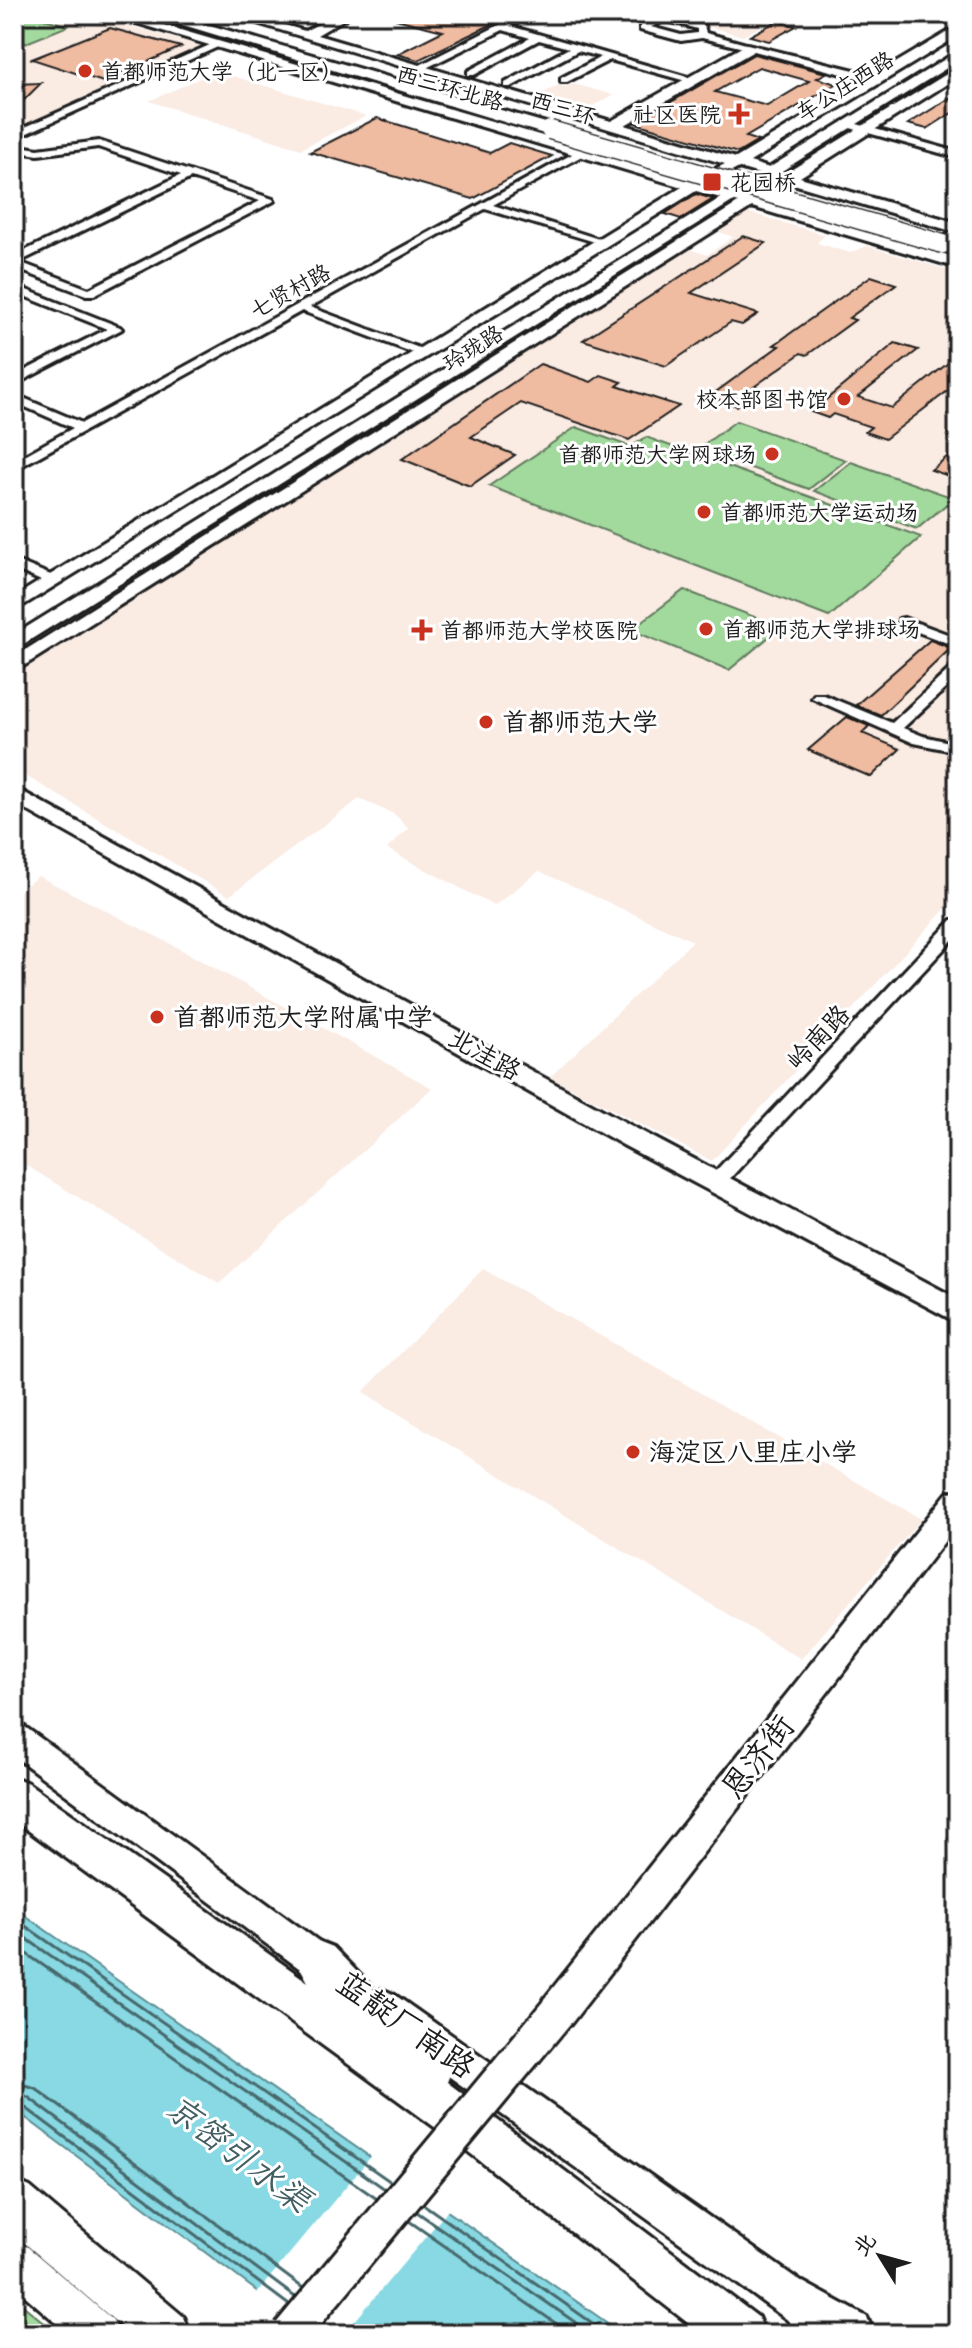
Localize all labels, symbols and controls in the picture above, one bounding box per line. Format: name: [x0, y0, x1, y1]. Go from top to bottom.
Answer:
street label: 车公庄西路: [788, 40, 902, 132]
place label: 首都师范大学（北一区）: [101, 52, 343, 91]
street label: 西三环北路: [392, 54, 508, 122]
marker: 首都师范大学（北一区）: [76, 62, 94, 80]
street label: 西三环: [526, 80, 600, 136]
place label: 社区医院: [633, 95, 721, 134]
marker: 社区医院: [728, 103, 750, 125]
place label: 花园桥: [730, 163, 796, 202]
marker: 花园桥: [701, 171, 723, 193]
street label: 七贤村路: [242, 253, 338, 329]
street label: 玲珑路: [435, 314, 511, 382]
place label: 校本部图书馆: [696, 380, 828, 419]
marker: 校本部图书馆: [835, 390, 853, 408]
place label: 首都师范大学网球场: [558, 435, 756, 474]
marker: 首都师范大学网球场: [763, 445, 781, 463]
place label: 首都师范大学运动场: [720, 493, 918, 532]
marker: 首都师范大学运动场: [695, 503, 713, 521]
place label: 首都师范大学排球场: [722, 610, 920, 649]
place label: 首都师范大学校医院: [440, 611, 638, 650]
marker: 首都师范大学校医院: [411, 619, 433, 641]
marker: 首都师范大学排球场: [697, 620, 715, 638]
place label: 首都师范大学: [502, 699, 658, 745]
marker: 首都师范大学: [477, 713, 495, 731]
street label: 岭南路: [775, 993, 861, 1081]
place label: 首都师范大学附属中学: [173, 994, 433, 1040]
marker: 首都师范大学附属中学: [148, 1008, 166, 1026]
street label: 北洼路: [440, 1015, 530, 1093]
place label: 海淀区八里庄小学: [649, 1429, 857, 1475]
marker: 海淀区八里庄小学: [624, 1443, 642, 1461]
street label: 恩济街: [706, 1702, 810, 1812]
street label: 蓝靛厂南路: [324, 1956, 488, 2094]
water label: 京密引水渠: [152, 2079, 326, 2231]
north arrow: [840, 2216, 920, 2296]
text: 北: [842, 2224, 887, 2265]

